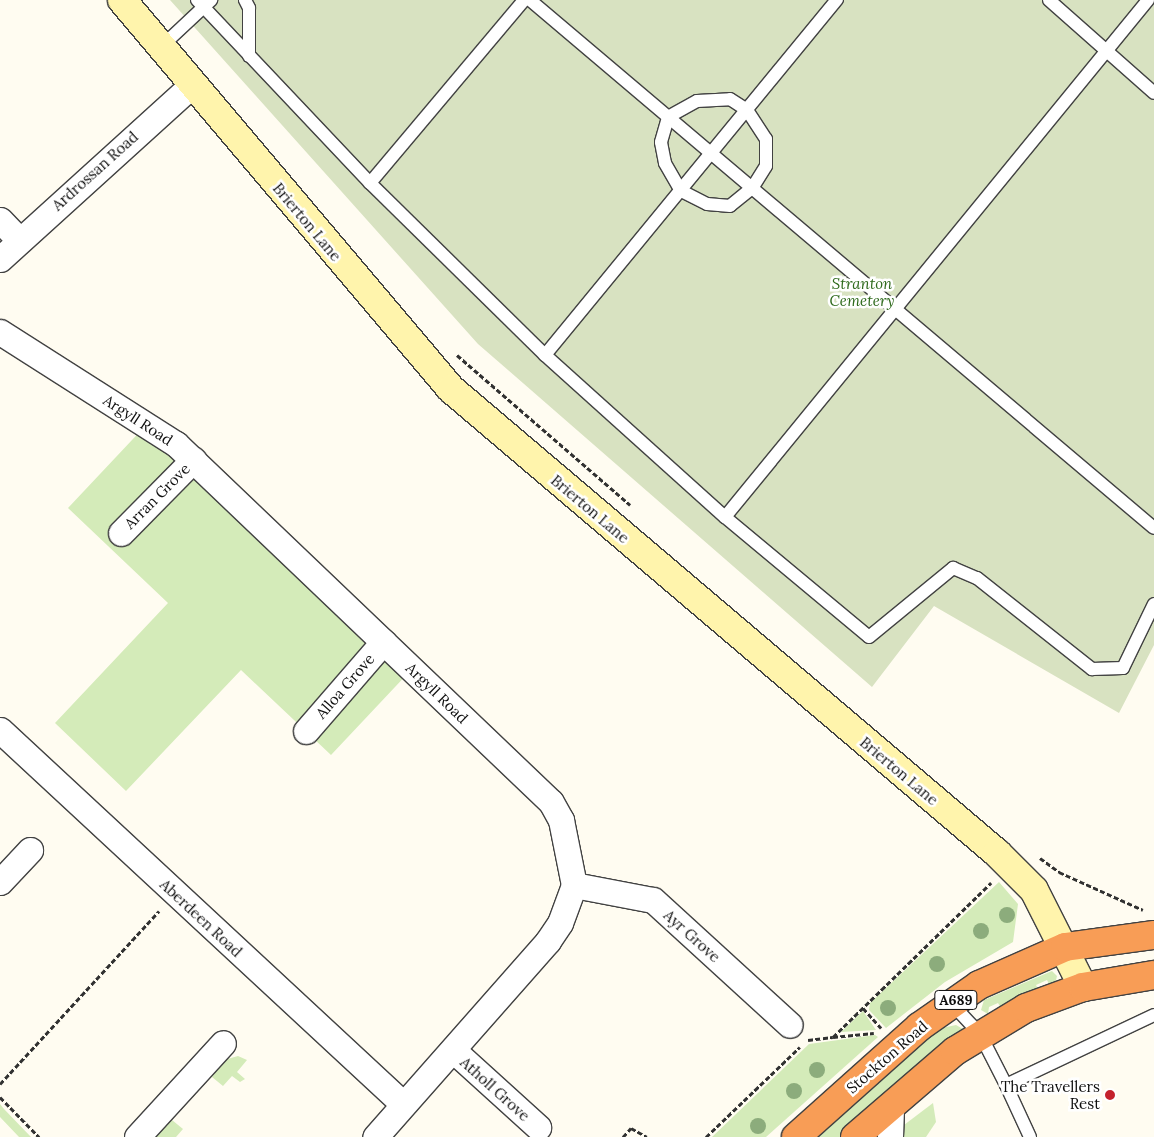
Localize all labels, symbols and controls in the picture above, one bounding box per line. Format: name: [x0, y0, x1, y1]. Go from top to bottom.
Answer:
street label: Ardrossan Road: [48, 128, 142, 214]
street label: Brierton Lane: [269, 179, 345, 265]
park label: Stranton Cemetery: [829, 274, 895, 309]
street label: Argyll Road: [100, 391, 176, 449]
street label: Arran Grove: [121, 460, 193, 532]
street label: Brierton Lane: [547, 471, 633, 547]
street label: Alloa Grove: [312, 650, 378, 722]
street label: Argyll Road: [402, 659, 472, 727]
street label: Brierton Lane: [856, 733, 942, 809]
street label: Aberdeen Road: [156, 875, 246, 961]
street label: Ayr Grove: [660, 906, 724, 966]
road number: A689: [934, 988, 978, 1012]
street label: Stockton Road: [843, 1017, 931, 1097]
street label: Atholl Grove: [457, 1053, 533, 1125]
place label: The Travellers Rest: [1001, 1077, 1100, 1112]
marker: The Travellers Rest: [1104, 1089, 1116, 1101]

